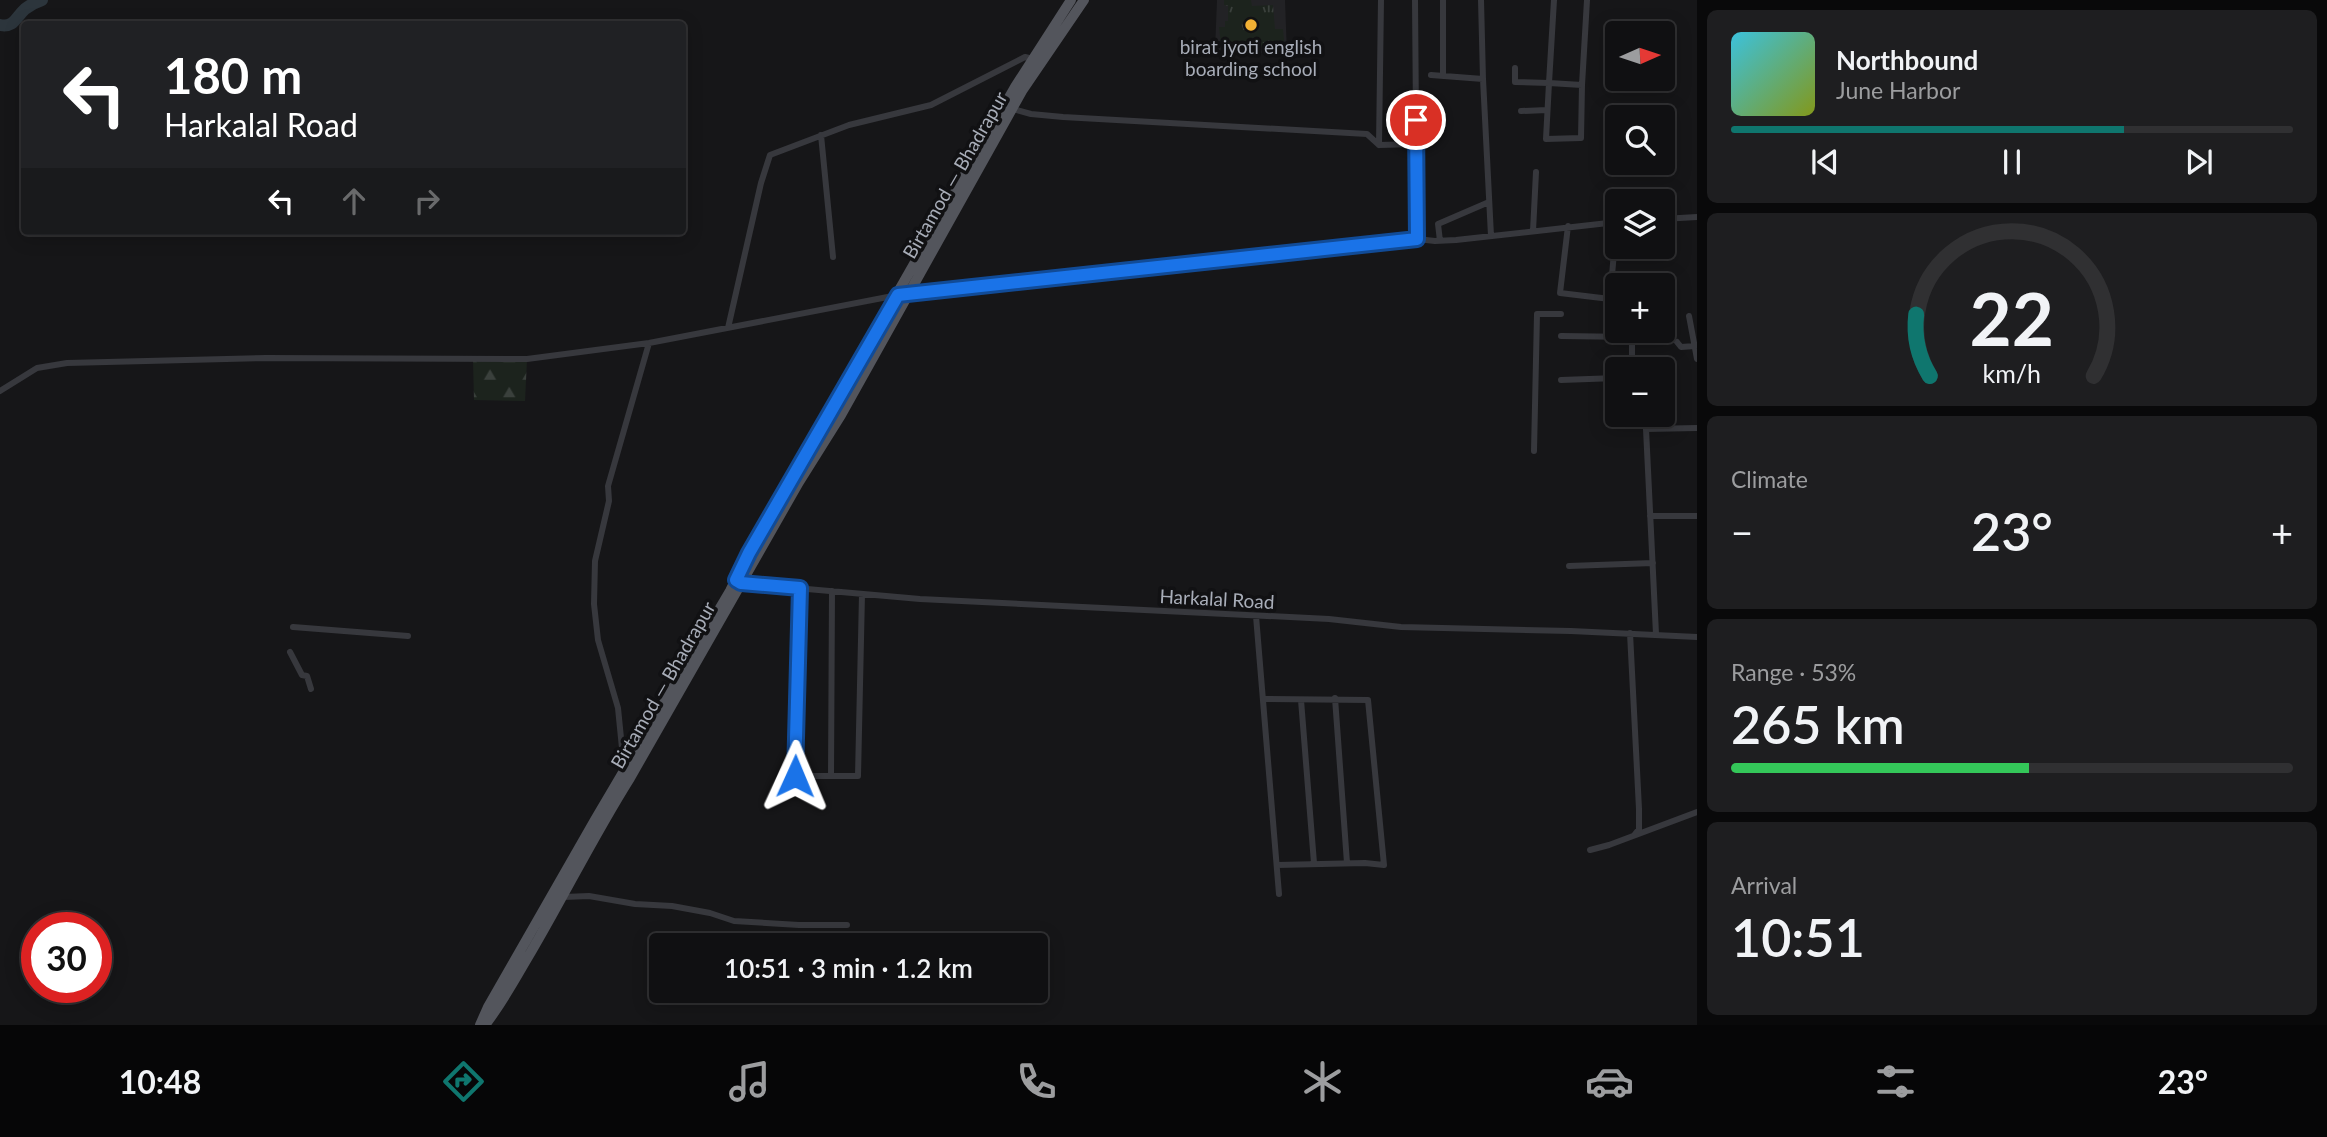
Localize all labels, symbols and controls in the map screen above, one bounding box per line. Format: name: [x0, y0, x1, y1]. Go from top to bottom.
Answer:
marker: birat jyoti english boarding school: [1243, 17, 1259, 33]
north arrow: [1605, 21, 1675, 91]
map controls: [1605, 21, 1675, 427]
place label: birat jyoti english boarding school: [1180, 35, 1322, 80]
text: Northbound: [1836, 44, 1978, 76]
text: 180 m: [164, 46, 302, 104]
icon: left: [49, 49, 140, 140]
text: June Harbor: [1836, 76, 1960, 104]
street label: Birtamod — Bhadrapur: [897, 87, 1012, 262]
pin: [1386, 90, 1446, 150]
icon: arrive: [1397, 101, 1435, 139]
text: Harkalal Road: [164, 105, 358, 144]
button: search: [1605, 105, 1675, 175]
icon: previous: [1806, 143, 1844, 181]
icon: pause: [1993, 143, 2031, 181]
icon: next: [2180, 143, 2218, 181]
icon: left: [262, 182, 300, 220]
icon: ahead: [335, 182, 373, 220]
icon: right: [408, 182, 446, 220]
button: layers: [1605, 189, 1675, 259]
button: +: [1605, 273, 1675, 343]
text: 22: [1970, 274, 2054, 362]
button: −: [1605, 357, 1675, 427]
text: km/h: [1983, 357, 2041, 387]
text: Climate: [1731, 465, 1808, 493]
text: 23°: [1971, 500, 2053, 562]
text: −: [1731, 509, 1753, 555]
text: +: [2271, 509, 2293, 555]
street label: Harkalal Road: [1159, 584, 1275, 613]
street label: Birtamod — Bhadrapur: [605, 597, 720, 772]
text: Range · 53%: [1731, 658, 1856, 686]
text: 265 km: [1731, 693, 1905, 755]
position arrow: [758, 739, 832, 813]
text: Arrival: [1731, 871, 1797, 899]
text: 10:51: [1731, 906, 1865, 968]
speed limit sign: 30: [21, 912, 112, 1003]
text: 10:51 · 3 min · 1.2 km: [724, 952, 973, 984]
icon: directions: [439, 1057, 488, 1106]
icon: music: [725, 1057, 774, 1106]
icon: phone: [1012, 1057, 1061, 1106]
icon: climate: [1298, 1057, 1347, 1106]
icon: car: [1585, 1057, 1634, 1106]
icon: filters: [1871, 1057, 1920, 1106]
text: 10:48: [119, 1062, 201, 1101]
text: 23°: [2158, 1062, 2208, 1101]

